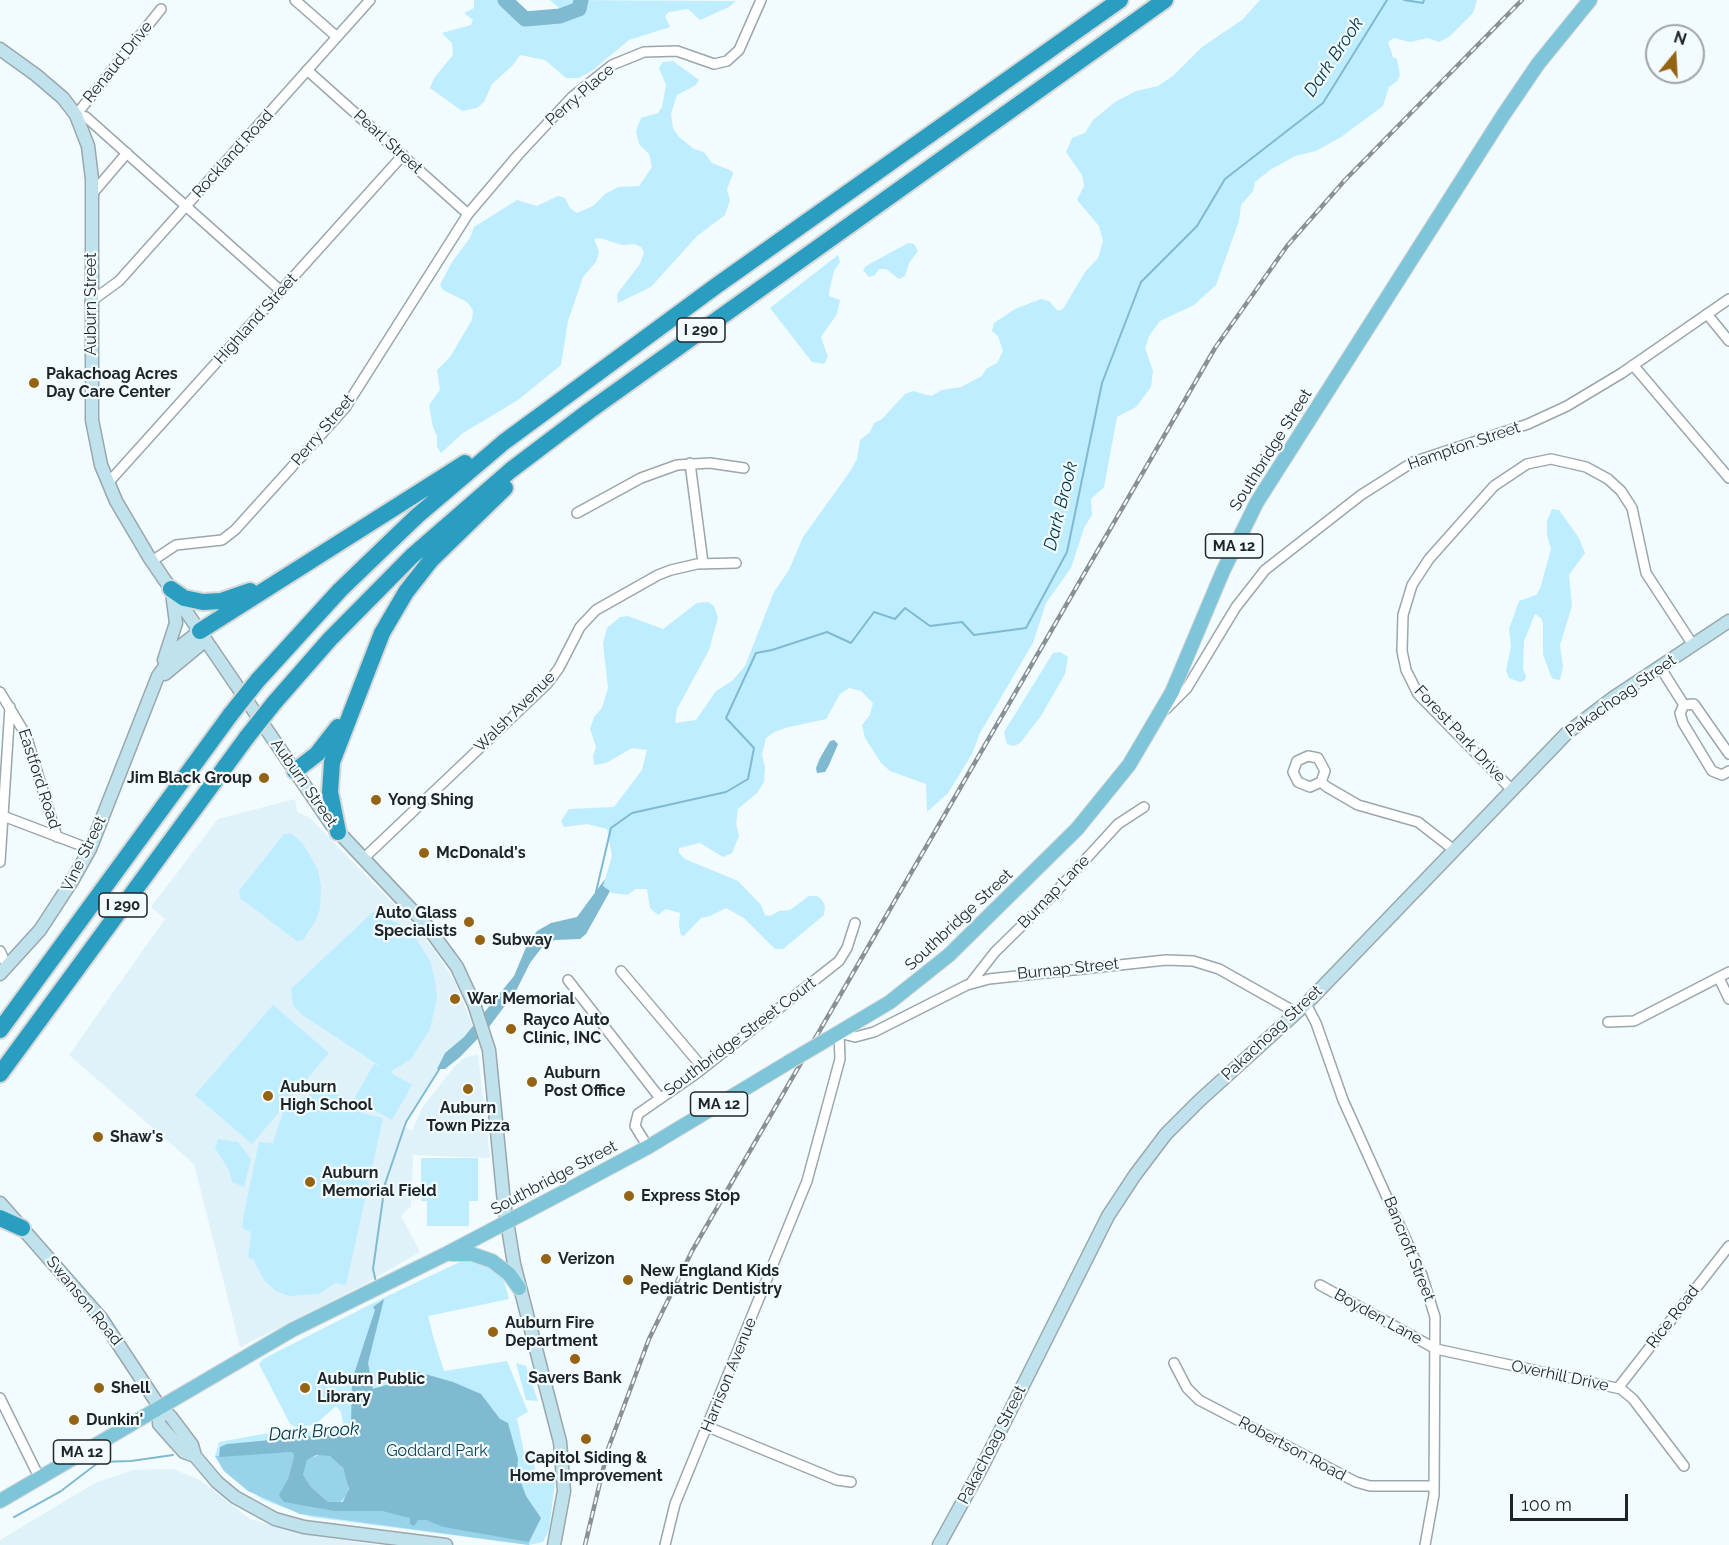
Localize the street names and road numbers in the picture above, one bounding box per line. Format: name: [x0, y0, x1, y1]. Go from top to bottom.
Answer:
street label: Renaud Drive: [79, 17, 157, 107]
street label: Perry Place: [542, 60, 618, 130]
street label: Rockland Road: [188, 106, 278, 202]
street label: Pearl Street: [350, 106, 426, 178]
street label: Auburn Street: [81, 253, 101, 355]
street label: Highland Street: [210, 270, 302, 368]
road number: I 290: [677, 318, 725, 342]
street label: Southbridge Street: [1226, 386, 1316, 514]
street label: Perry Street: [288, 390, 358, 470]
street label: Hampton Street: [1405, 418, 1523, 474]
road number: MA 12: [1206, 534, 1262, 558]
street label: Pakachoag Street: [1562, 651, 1680, 741]
street label: Walsh Avenue: [471, 668, 559, 756]
street label: Forest Park Drive: [1410, 682, 1510, 786]
street label: Eastford Road: [14, 727, 64, 831]
street label: Auburn Street: [267, 735, 341, 831]
street label: Vine Street: [58, 813, 110, 895]
street label: Burnap Lane: [1014, 851, 1094, 933]
street label: Southbridge Street: [901, 865, 1017, 975]
road number: I 290: [99, 893, 147, 917]
street label: Burnap Street: [1016, 954, 1120, 984]
street label: Southbridge Street Court: [660, 974, 820, 1100]
street label: Pakachoag Street: [1218, 982, 1326, 1084]
road number: MA 12: [690, 1092, 748, 1116]
street label: Southbridge Street: [488, 1137, 620, 1219]
street label: Bancroft Street: [1379, 1194, 1439, 1304]
street label: Swanson Road: [42, 1252, 126, 1350]
street label: Rice Road: [1643, 1282, 1703, 1352]
street label: Boyden Lane: [1331, 1285, 1425, 1349]
street label: Harrison Avenue: [697, 1315, 761, 1435]
street label: Overhill Drive: [1510, 1356, 1610, 1396]
street label: Pakachoag Street: [954, 1383, 1030, 1507]
street label: Robertson Road: [1235, 1413, 1349, 1485]
road number: MA 12: [54, 1440, 110, 1464]

